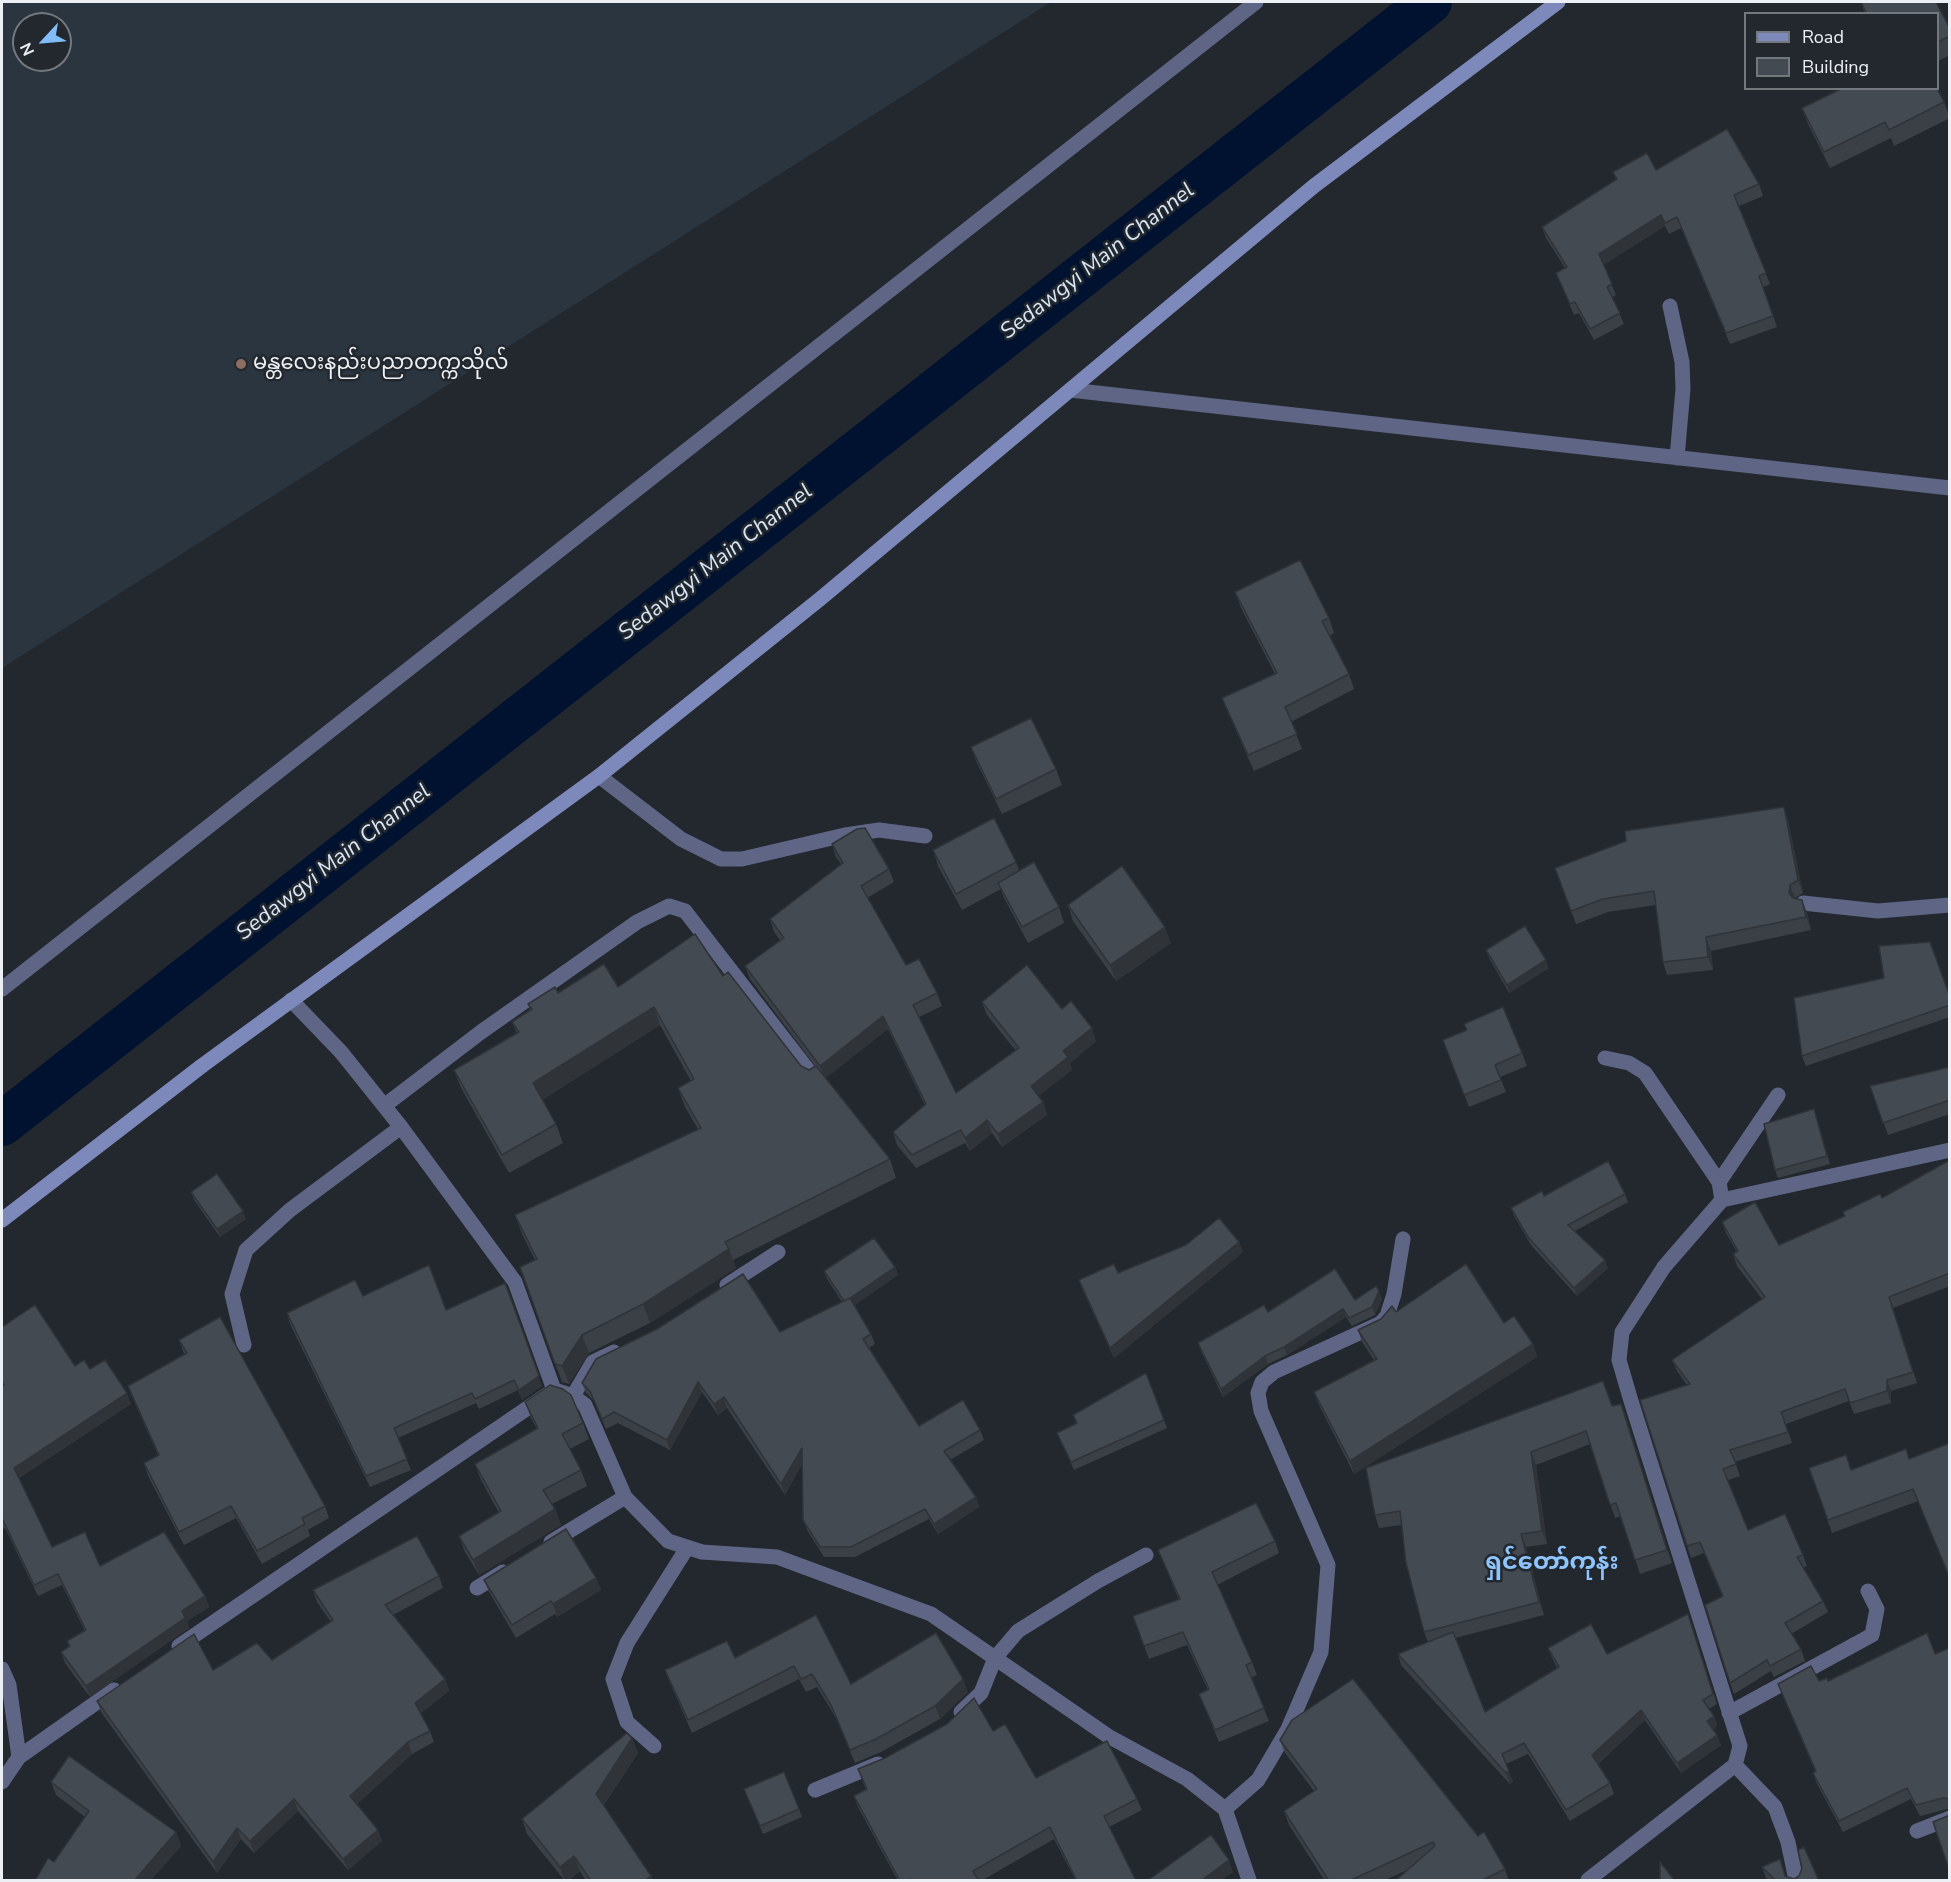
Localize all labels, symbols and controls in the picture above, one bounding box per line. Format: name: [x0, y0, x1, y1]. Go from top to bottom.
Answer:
north arrow: [12, 12, 72, 72]
legend: [1744, 12, 1939, 90]
text: Road: [1802, 25, 1844, 49]
text: N: [15, 39, 40, 59]
text: Building: [1802, 55, 1869, 79]
water label: Sedawgyi Main Channel: [996, 178, 1200, 346]
place label: မန္တလေးနည်းပညာတက္ကသိုလ်: [253, 351, 508, 377]
marker: မန္တလေးနည်းပညာတက္ကသိုလ်: [234, 357, 248, 371]
water label: Sedawgyi Main Channel: [614, 479, 818, 647]
water label: Sedawgyi Main Channel: [232, 779, 436, 947]
district label: ရှင်တော်ကုန်း: [1485, 1549, 1619, 1577]

